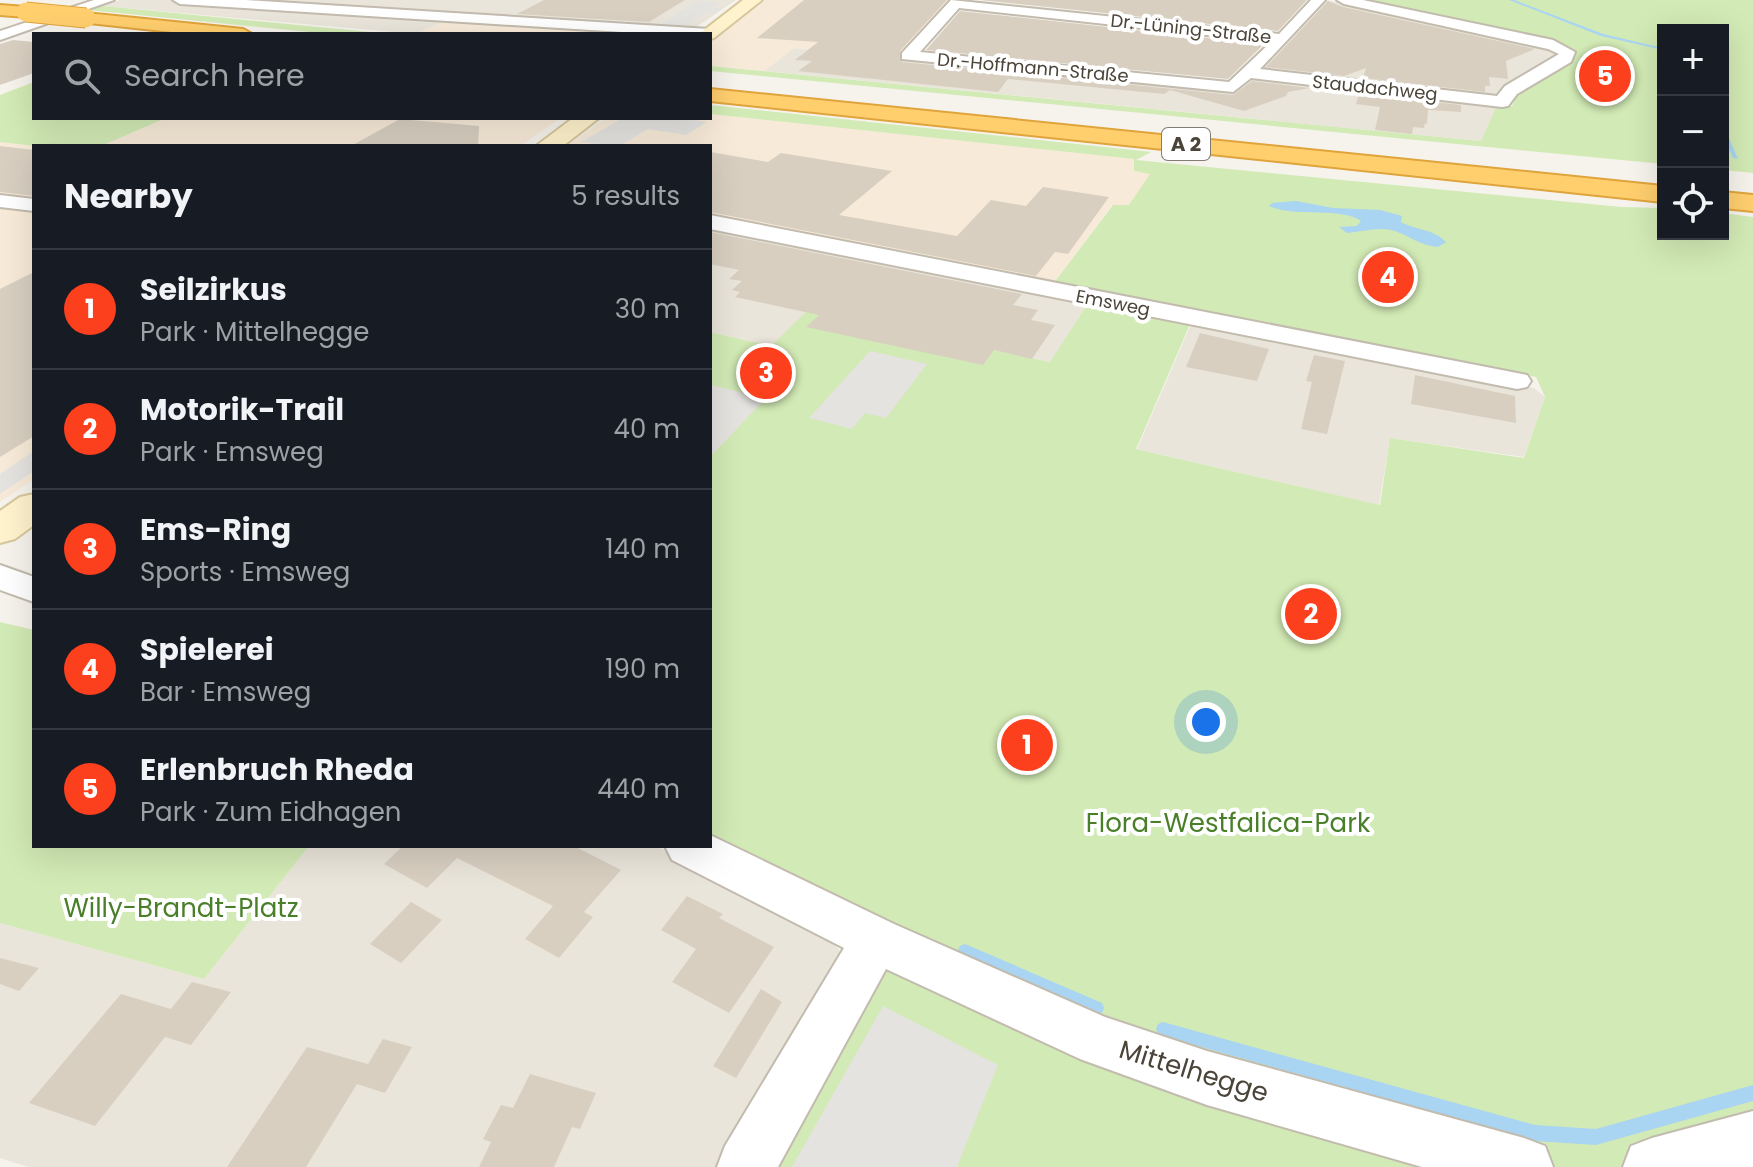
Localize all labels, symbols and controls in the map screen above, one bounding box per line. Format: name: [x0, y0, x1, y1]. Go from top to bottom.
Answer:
street label: Dr.-Lüning-Straße: [1109, 8, 1273, 49]
map controls: [1657, 24, 1729, 240]
button: +: [1657, 24, 1729, 96]
search box: [32, 32, 712, 120]
pin: 5: [1579, 46, 1631, 106]
street label: Dr.-Hoffmann-Straße: [936, 47, 1130, 88]
icon: search: [60, 54, 104, 98]
text: Search here: [124, 54, 305, 97]
street label: Staudachweg: [1311, 69, 1439, 107]
button: −: [1657, 96, 1729, 168]
road number: A 2: [1162, 128, 1210, 160]
button: locate: [1657, 168, 1729, 240]
text: Nearby: [64, 172, 193, 220]
text: 5 results: [571, 178, 680, 214]
pin: 4: [1362, 247, 1414, 307]
text: Seilzirkus: [140, 268, 287, 311]
street label: Emsweg: [1074, 283, 1152, 322]
text: 1: [85, 291, 95, 327]
text: 30 m: [615, 291, 680, 327]
text: Park · Mittelhegge: [140, 314, 369, 350]
pin: 3: [740, 343, 792, 403]
text: Motorik-Trail: [140, 388, 344, 431]
text: 2: [83, 411, 97, 447]
text: 40 m: [614, 411, 680, 447]
text: Park · Emsweg: [140, 434, 324, 470]
text: Ems-Ring: [140, 508, 291, 551]
text: 3: [82, 531, 98, 567]
text: 140 m: [605, 531, 680, 567]
text: Sports · Emsweg: [140, 554, 350, 590]
pin: 2: [1285, 584, 1337, 644]
text: Spielerei: [140, 628, 274, 671]
text: 4: [81, 651, 99, 687]
text: 190 m: [605, 651, 680, 687]
text: Bar · Emsweg: [140, 674, 311, 710]
your location: [1186, 702, 1226, 742]
pin: 1: [1001, 715, 1053, 775]
text: Erlenbruch Rheda: [140, 748, 414, 791]
text: 5: [82, 771, 98, 807]
text: 440 m: [597, 771, 680, 807]
text: Park · Zum Eidhagen: [140, 794, 401, 830]
park label: Flora-Westfalica-Park: [1086, 805, 1371, 841]
park label: Willy-Brandt-Platz: [63, 890, 299, 926]
street label: Mittelhegge: [1115, 1031, 1273, 1111]

